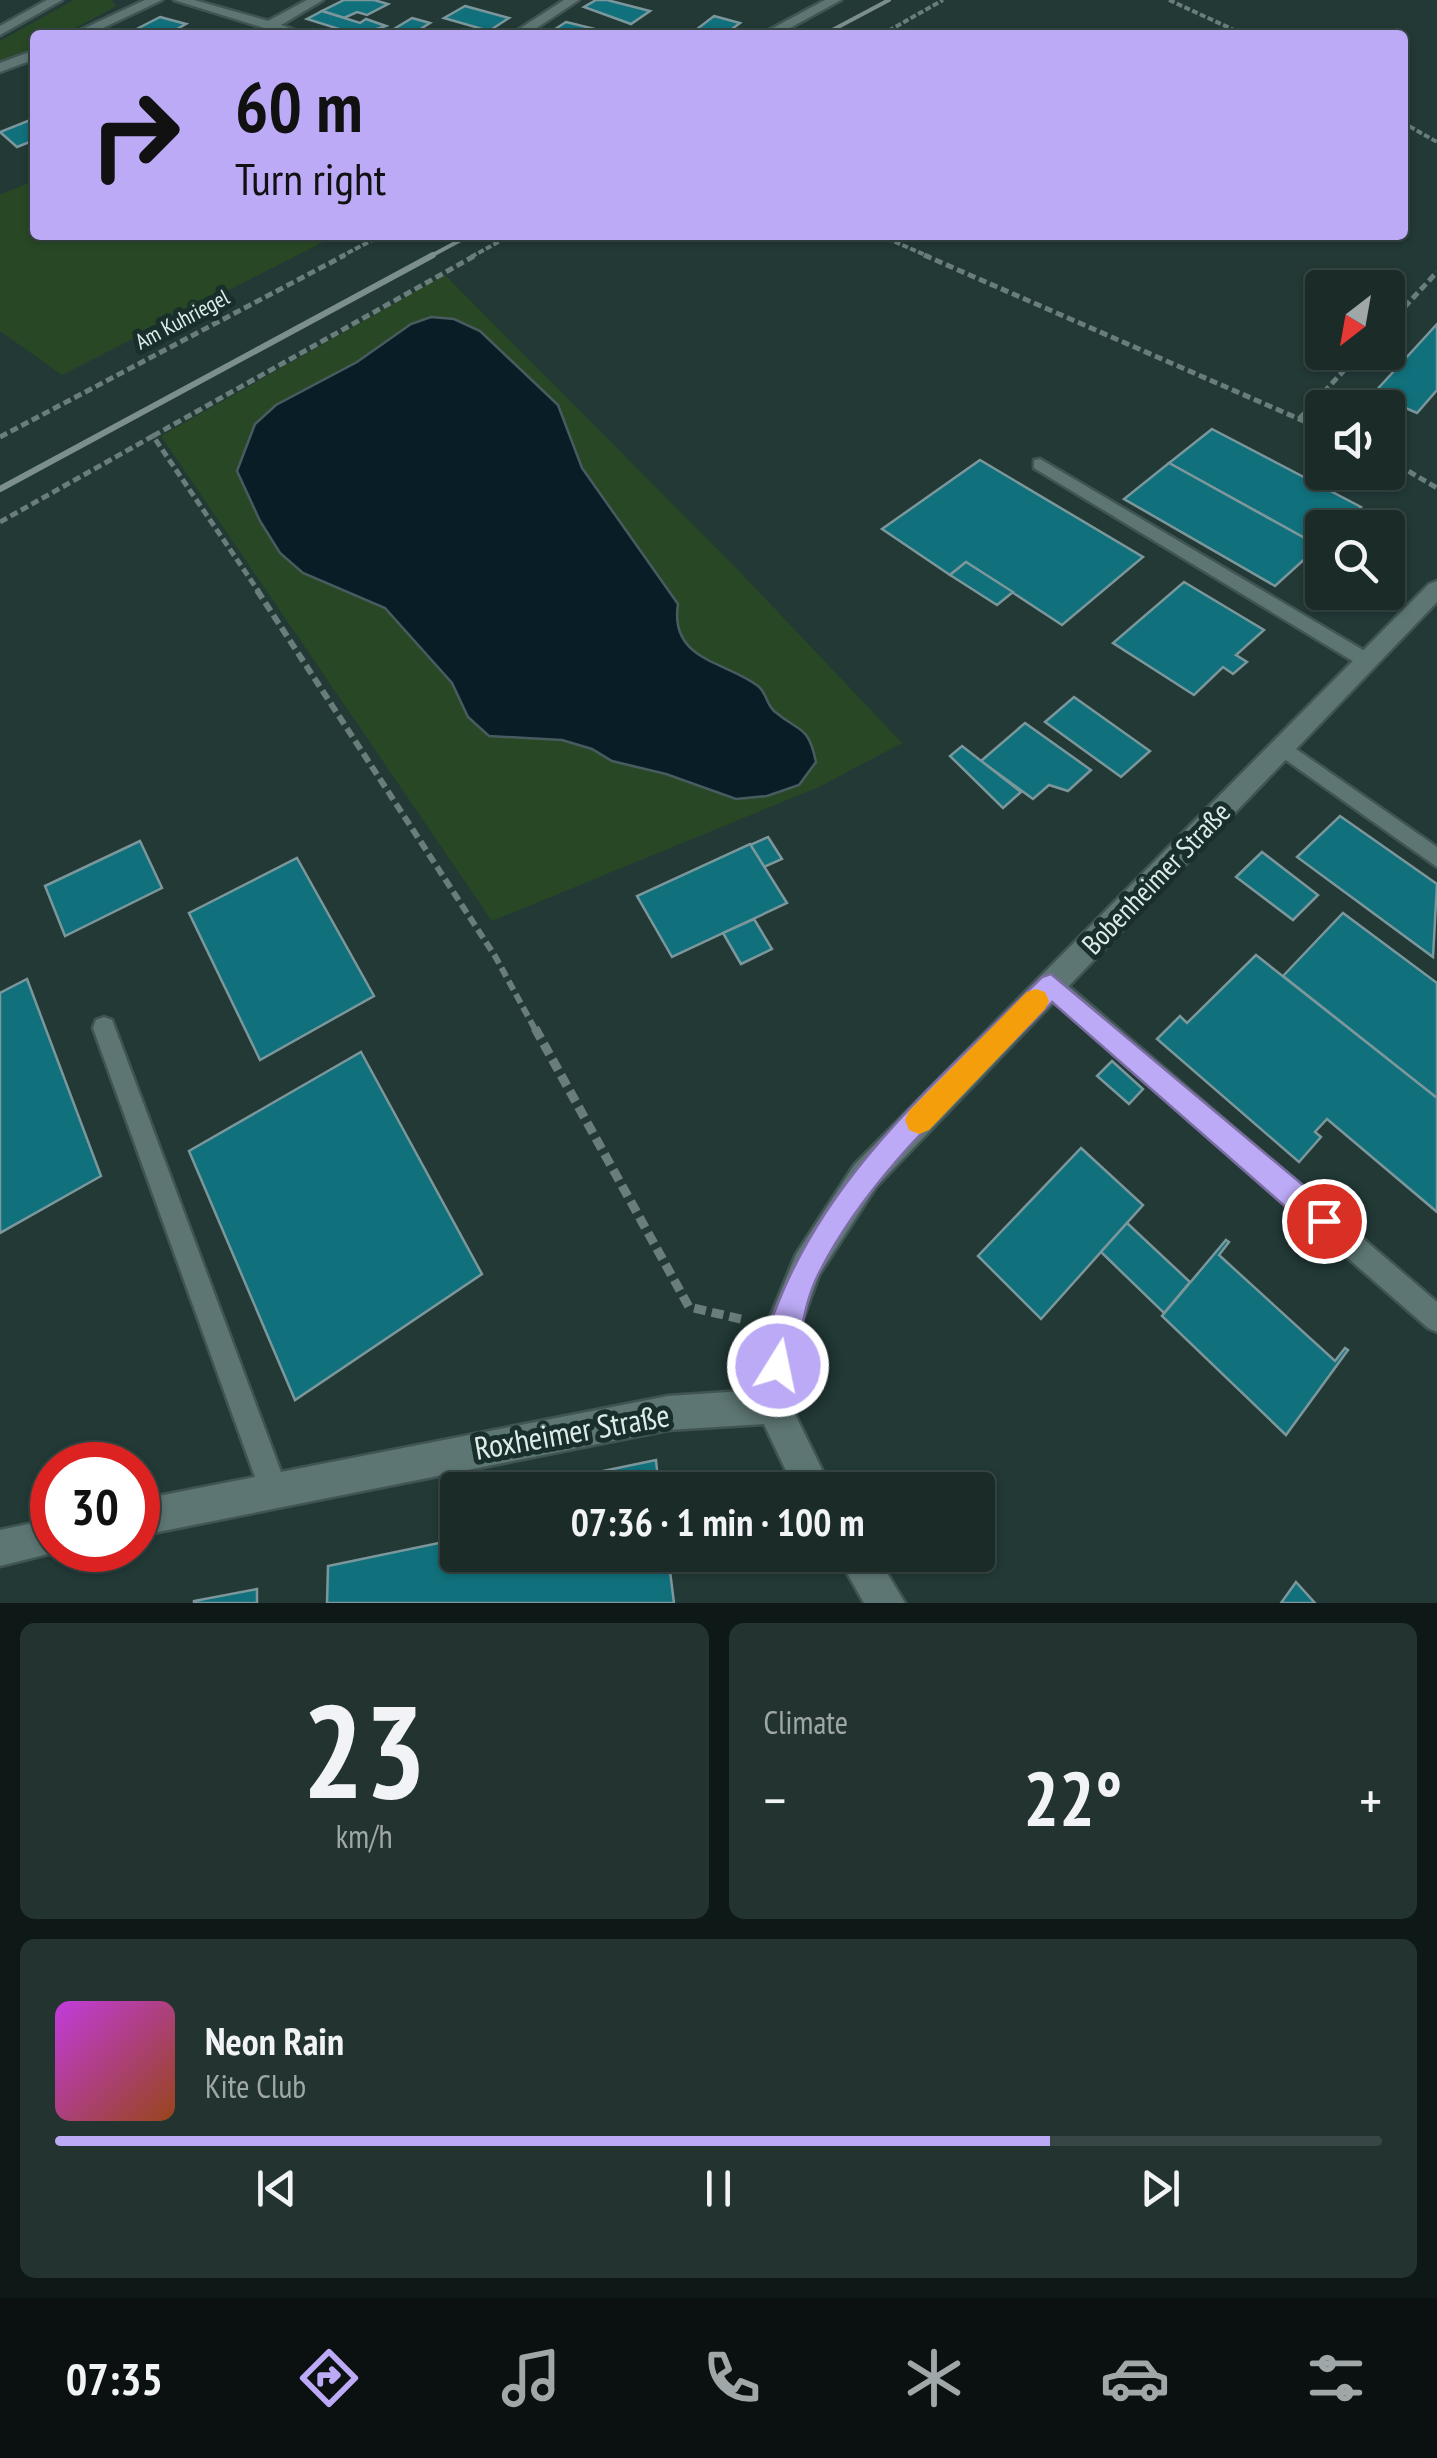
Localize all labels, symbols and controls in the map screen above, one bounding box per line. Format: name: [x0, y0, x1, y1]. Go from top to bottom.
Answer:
text: 60 m: [235, 61, 363, 151]
icon: right: [70, 70, 200, 200]
text: Turn right: [235, 149, 386, 207]
north arrow: [1305, 270, 1405, 370]
map controls: [1305, 270, 1405, 610]
street label: Am Kuhriegel: [130, 282, 235, 355]
button: sound: [1305, 390, 1405, 490]
button: search: [1305, 510, 1405, 610]
street label: Bobenheimer Straße: [1073, 793, 1238, 962]
pin: [1282, 1179, 1367, 1264]
icon: arrive: [1297, 1194, 1352, 1249]
position arrow: [726, 1314, 830, 1418]
street label: Roxheimer Straße: [471, 1393, 673, 1469]
speed limit sign: 30: [30, 1442, 160, 1572]
text: 07:36 · 1 min · 100 m: [571, 1497, 864, 1546]
text: 23: [302, 1666, 426, 1834]
text: Climate: [764, 1701, 848, 1743]
text: 22°: [1023, 1750, 1122, 1847]
text: −: [764, 1764, 786, 1835]
text: +: [1359, 1764, 1382, 1835]
text: km/h: [336, 1815, 393, 1857]
text: Neon Rain: [205, 2016, 344, 2065]
text: Kite Club: [205, 2065, 306, 2107]
icon: previous: [249, 2161, 304, 2216]
icon: pause: [691, 2161, 746, 2216]
icon: next: [1133, 2161, 1188, 2216]
icon: directions: [294, 2343, 364, 2413]
icon: music: [496, 2343, 566, 2413]
icon: phone: [697, 2343, 767, 2413]
icon: climate: [899, 2343, 969, 2413]
icon: car: [1100, 2343, 1170, 2413]
icon: filters: [1301, 2343, 1371, 2413]
text: 07:35: [66, 2349, 163, 2407]

